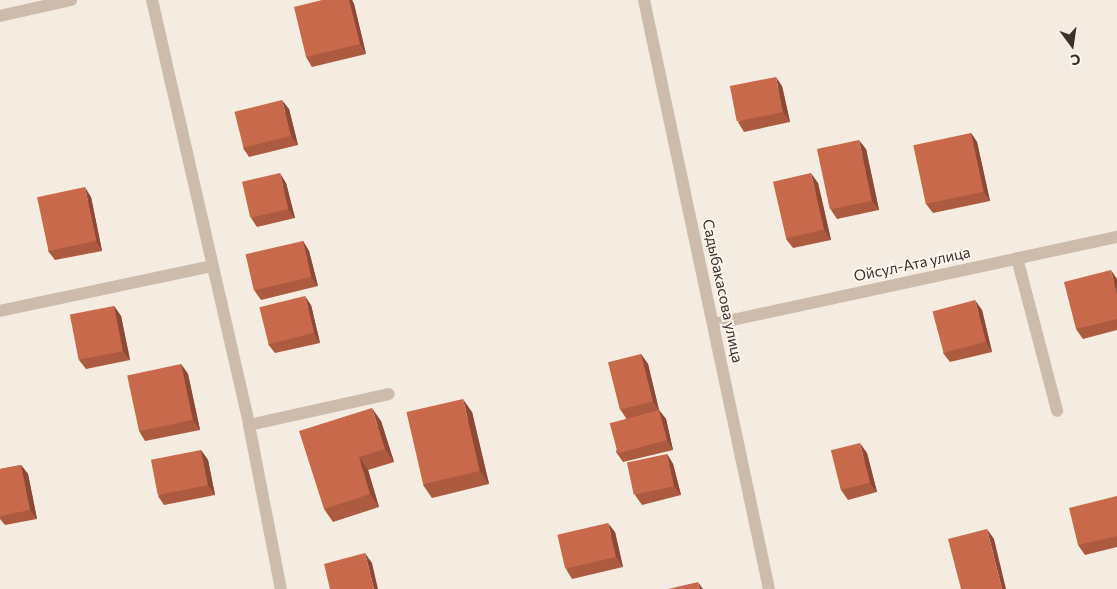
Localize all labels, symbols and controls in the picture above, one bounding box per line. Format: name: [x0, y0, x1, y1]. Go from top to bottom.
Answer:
north arrow: [1047, 20, 1097, 70]
text: С: [1069, 51, 1082, 69]
street label: Садыбакасова улица: [699, 218, 747, 364]
street label: Ойсул-Ата улица: [852, 243, 972, 285]

